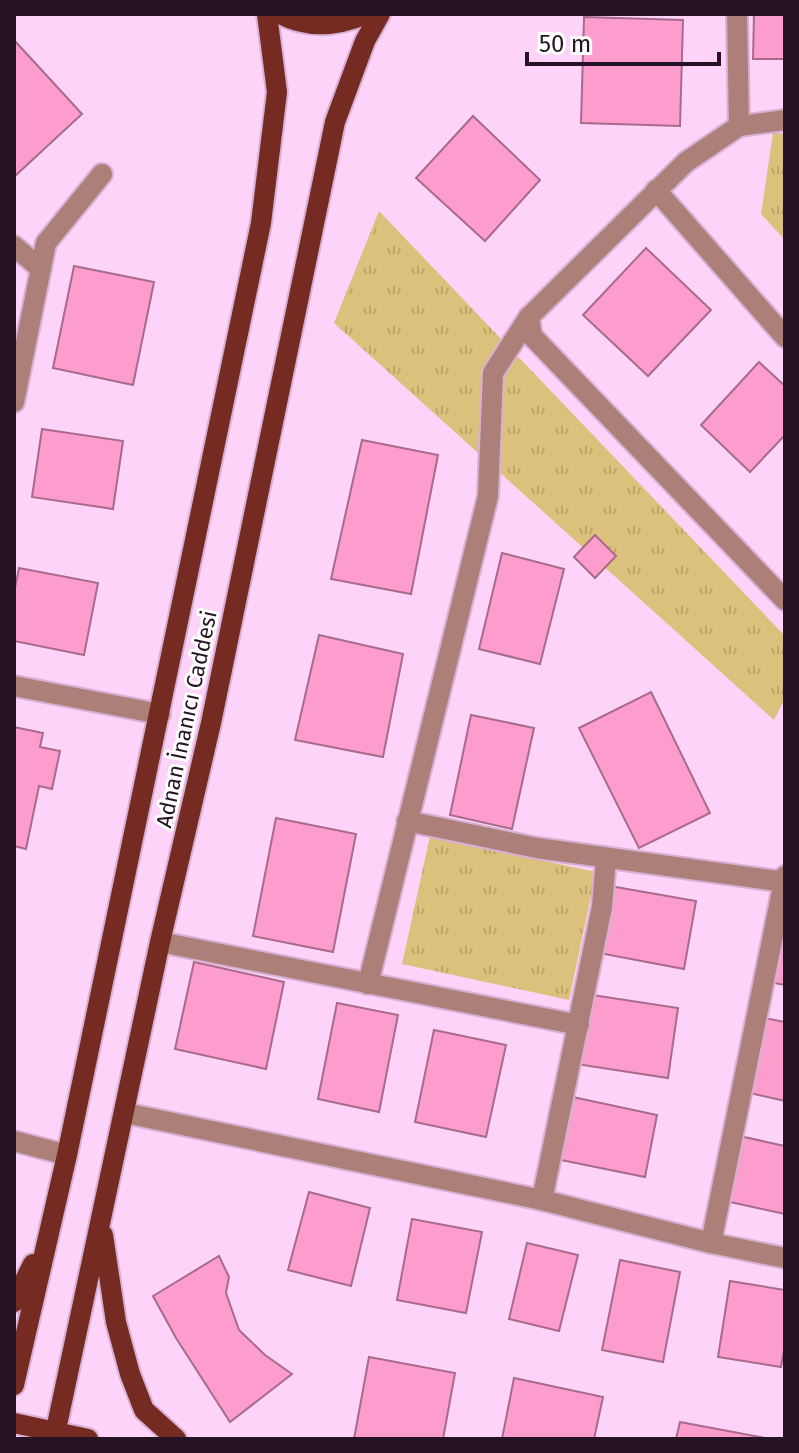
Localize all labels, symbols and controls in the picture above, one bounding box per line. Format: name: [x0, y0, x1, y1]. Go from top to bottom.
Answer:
scale bar: [527, 16, 719, 66]
text: 50 m: [539, 30, 591, 58]
street label: Adnan İnanıcı Caddesi: [150, 608, 223, 830]

